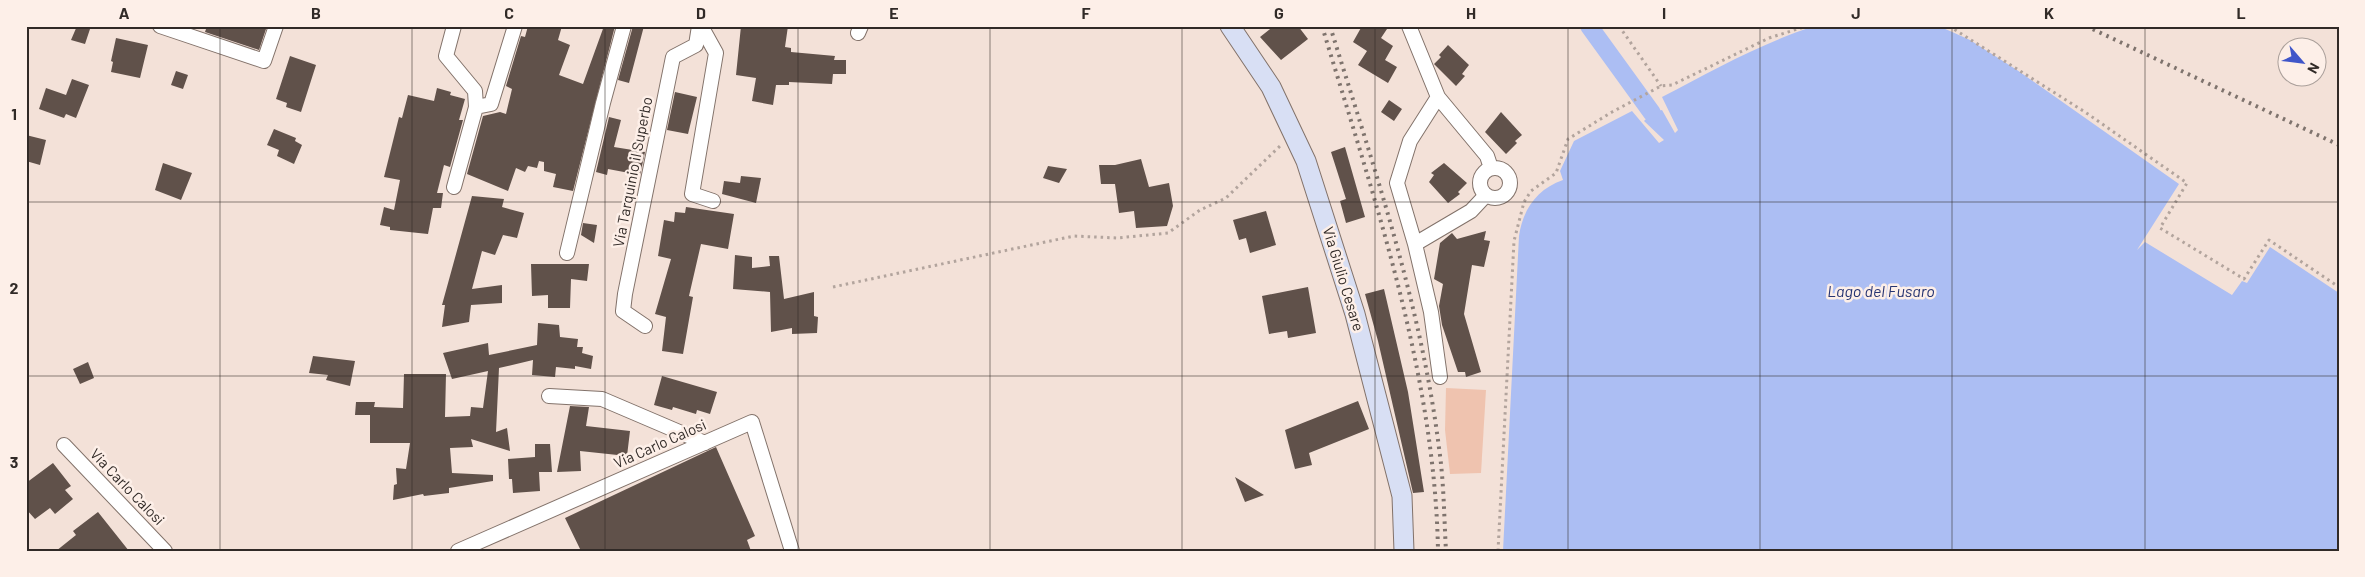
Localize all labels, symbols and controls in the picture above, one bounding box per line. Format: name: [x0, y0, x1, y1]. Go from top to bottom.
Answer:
text: A: [119, 3, 130, 22]
text: B: [311, 3, 321, 22]
text: C: [504, 3, 514, 22]
text: D: [696, 3, 706, 22]
text: E: [889, 3, 899, 22]
text: F: [1082, 3, 1091, 22]
text: G: [1274, 3, 1284, 22]
text: H: [1466, 3, 1476, 22]
text: I: [1662, 3, 1666, 22]
text: J: [1851, 3, 1861, 22]
text: K: [2044, 3, 2054, 22]
text: L: [2236, 3, 2246, 22]
north arrow: [2278, 38, 2328, 88]
text: N: [2304, 60, 2324, 76]
street label: Via Tarquinio il Superbo: [609, 95, 655, 249]
text: 1: [11, 104, 17, 123]
street label: Via Giulio Cesare: [1320, 224, 1368, 333]
text: 2: [10, 278, 19, 297]
water label: Lago del Fusaro: [1827, 281, 1935, 300]
street label: Via Carlo Calosi: [611, 415, 709, 472]
street label: Via Carlo Calosi: [87, 444, 169, 528]
text: 3: [10, 452, 18, 471]

